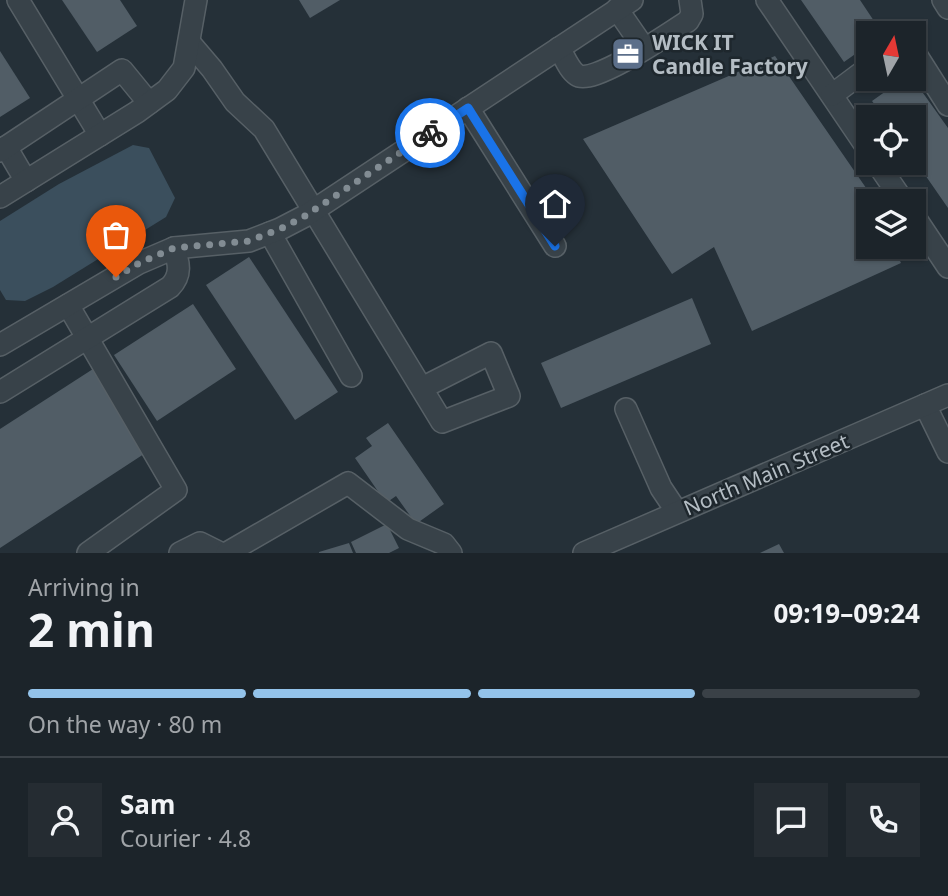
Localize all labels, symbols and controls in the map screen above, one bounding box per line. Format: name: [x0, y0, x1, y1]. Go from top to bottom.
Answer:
north arrow: [856, 21, 926, 91]
map controls: [856, 21, 926, 259]
place label: WICK IT Candle Factory: [652, 28, 808, 80]
office icon: WICK IT Candle Factory: [609, 35, 647, 73]
courier: [395, 98, 465, 168]
button: locate: [856, 105, 926, 175]
icon: bike: [411, 114, 449, 152]
pin: [525, 174, 585, 246]
icon: home: [536, 185, 574, 223]
button: layers: [856, 189, 926, 259]
pin: [86, 205, 146, 277]
icon: bag: [97, 216, 135, 254]
street label: North Main Street: [679, 426, 853, 521]
text: Arriving in: [28, 571, 140, 603]
text: 09:19–09:24: [773, 595, 920, 631]
text: 2 min: [28, 598, 155, 660]
text: On the way · 80 m: [28, 708, 222, 740]
button: person: [28, 783, 102, 857]
button: chat: [754, 783, 828, 857]
button: phone: [846, 783, 920, 857]
text: Sam: [120, 786, 175, 822]
text: Courier · 4.8: [120, 822, 251, 854]

